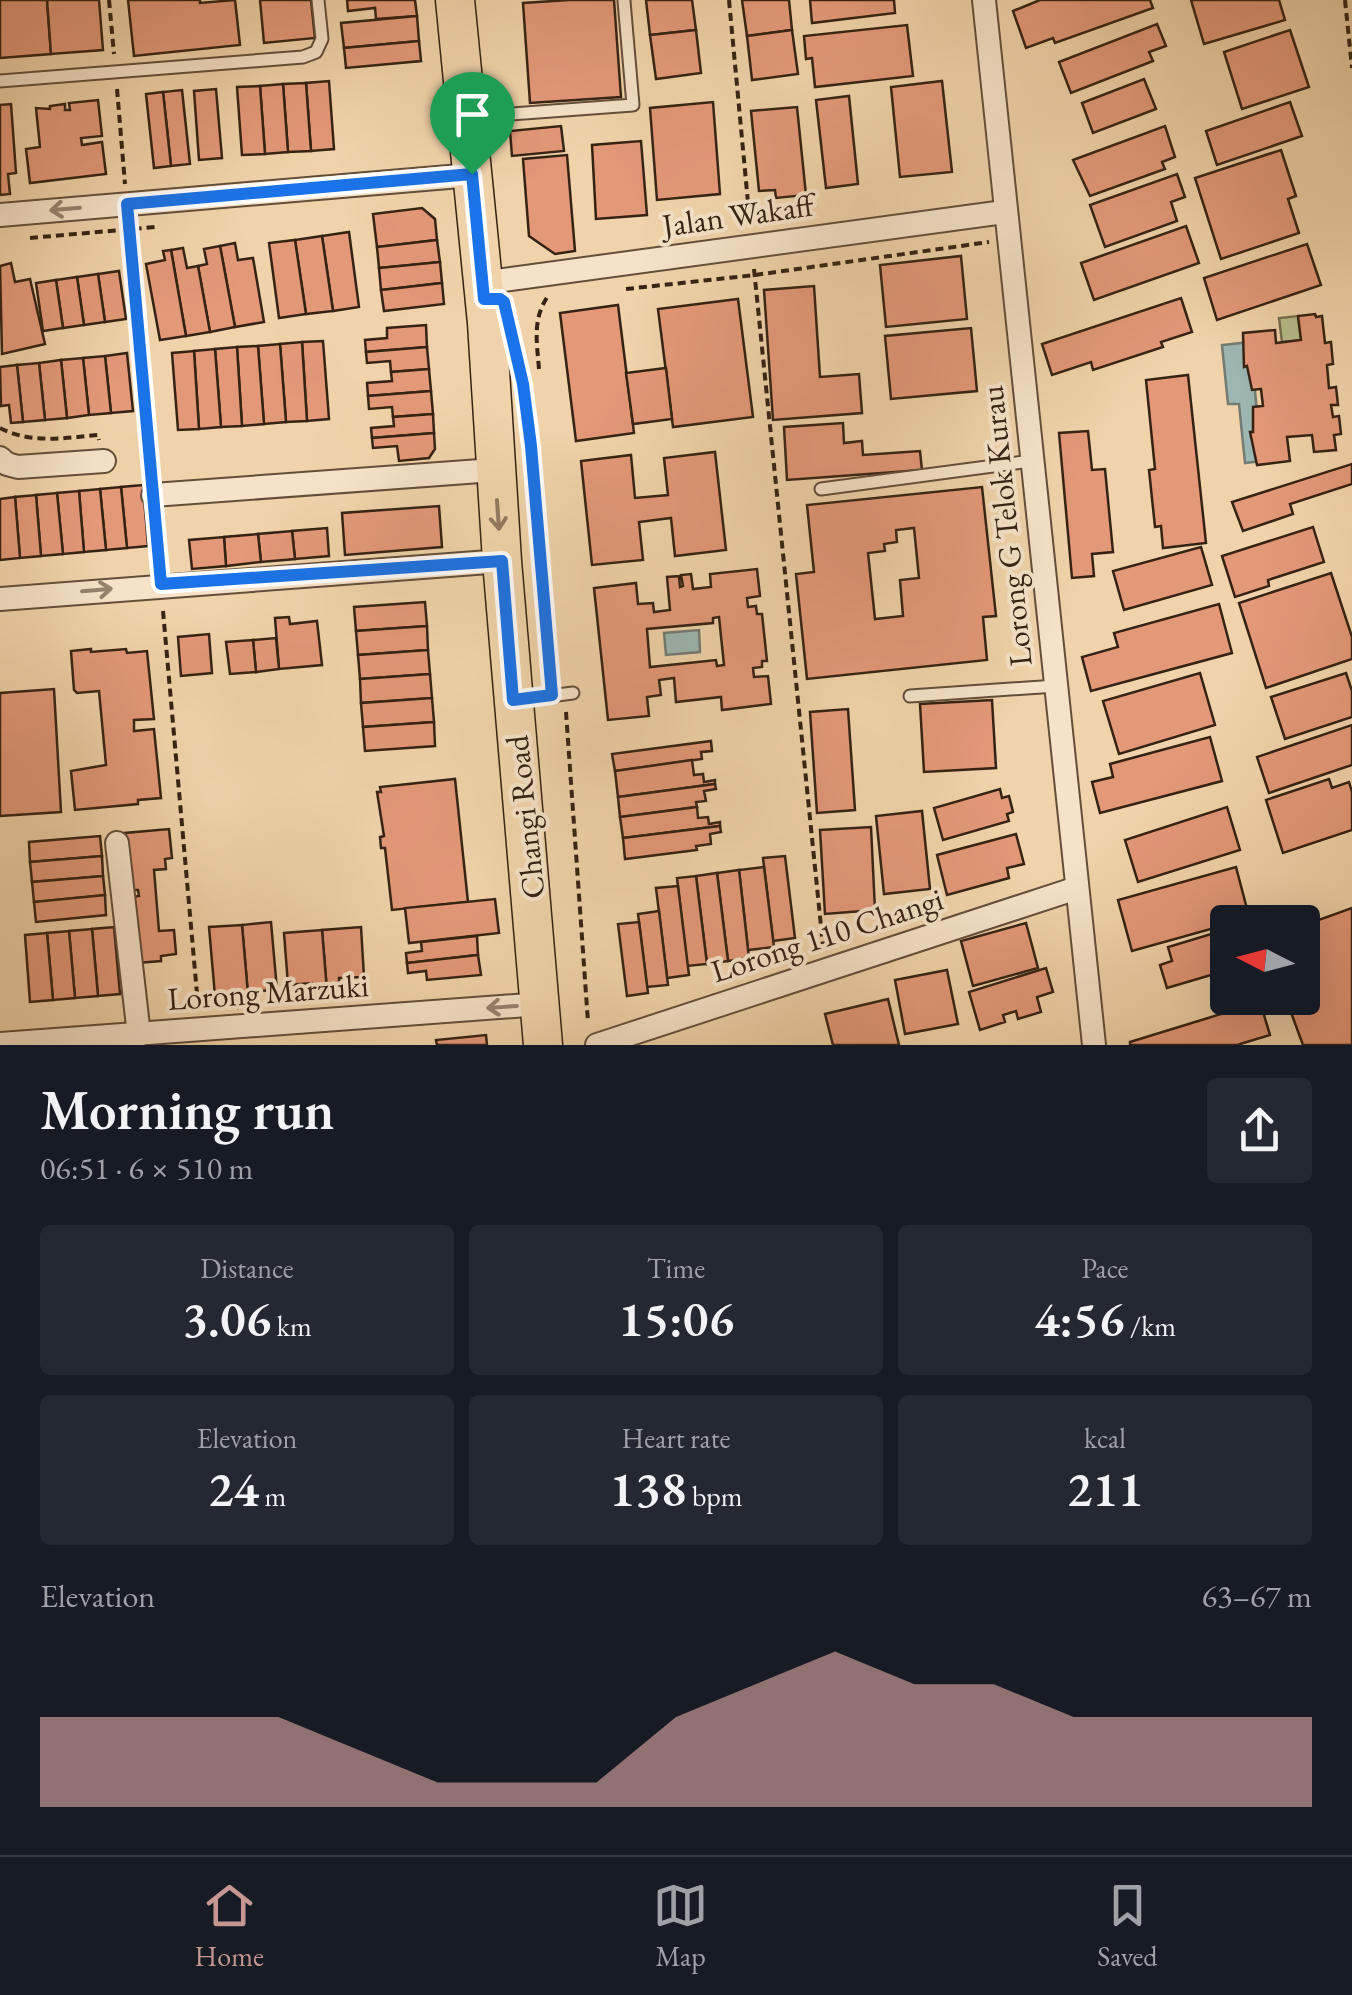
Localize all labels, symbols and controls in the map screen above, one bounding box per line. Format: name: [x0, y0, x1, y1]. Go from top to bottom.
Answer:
pin: [430, 72, 515, 175]
icon: arrive: [445, 87, 500, 142]
street label: Jalan Wakaff: [657, 183, 820, 247]
one-way arrow: [50, 199, 82, 218]
street label: Lorong G Telok Kurau: [970, 383, 1042, 668]
one-way arrow: [489, 499, 508, 531]
one-way arrow: [81, 580, 113, 599]
street label: Changi Road: [495, 732, 554, 901]
street label: Lorong 110 Changi: [706, 878, 948, 992]
north arrow: [1210, 905, 1320, 1015]
map controls: [1210, 905, 1320, 1015]
street label: Lorong Marzuki: [166, 964, 370, 1020]
one-way arrow: [486, 998, 519, 1017]
text: Morning run: [40, 1074, 334, 1145]
button: share: [1207, 1078, 1312, 1183]
text: 06:51 · 6 × 510 m: [40, 1147, 253, 1189]
text: Distance: [200, 1250, 294, 1286]
text: Time: [647, 1250, 705, 1286]
text: Pace: [1082, 1250, 1128, 1286]
text: 3.06: [182, 1286, 271, 1351]
text: 15:06: [618, 1286, 734, 1351]
text: 4:56: [1034, 1286, 1124, 1351]
text: km: [271, 1308, 312, 1344]
text: /km: [1124, 1308, 1176, 1344]
text: Elevation: [197, 1420, 297, 1456]
text: Heart rate: [622, 1420, 730, 1456]
text: kcal: [1084, 1420, 1126, 1456]
text: 24: [208, 1456, 259, 1521]
text: 138: [609, 1456, 686, 1521]
text: 211: [1067, 1456, 1143, 1521]
text: m: [259, 1478, 286, 1514]
text: bpm: [686, 1478, 743, 1514]
text: Elevation: [40, 1575, 155, 1617]
text: 63–67 m: [1202, 1575, 1312, 1617]
tab: Home: [195, 1878, 264, 1974]
tab: Map: [653, 1878, 708, 1974]
tab: Saved: [1097, 1878, 1157, 1974]

